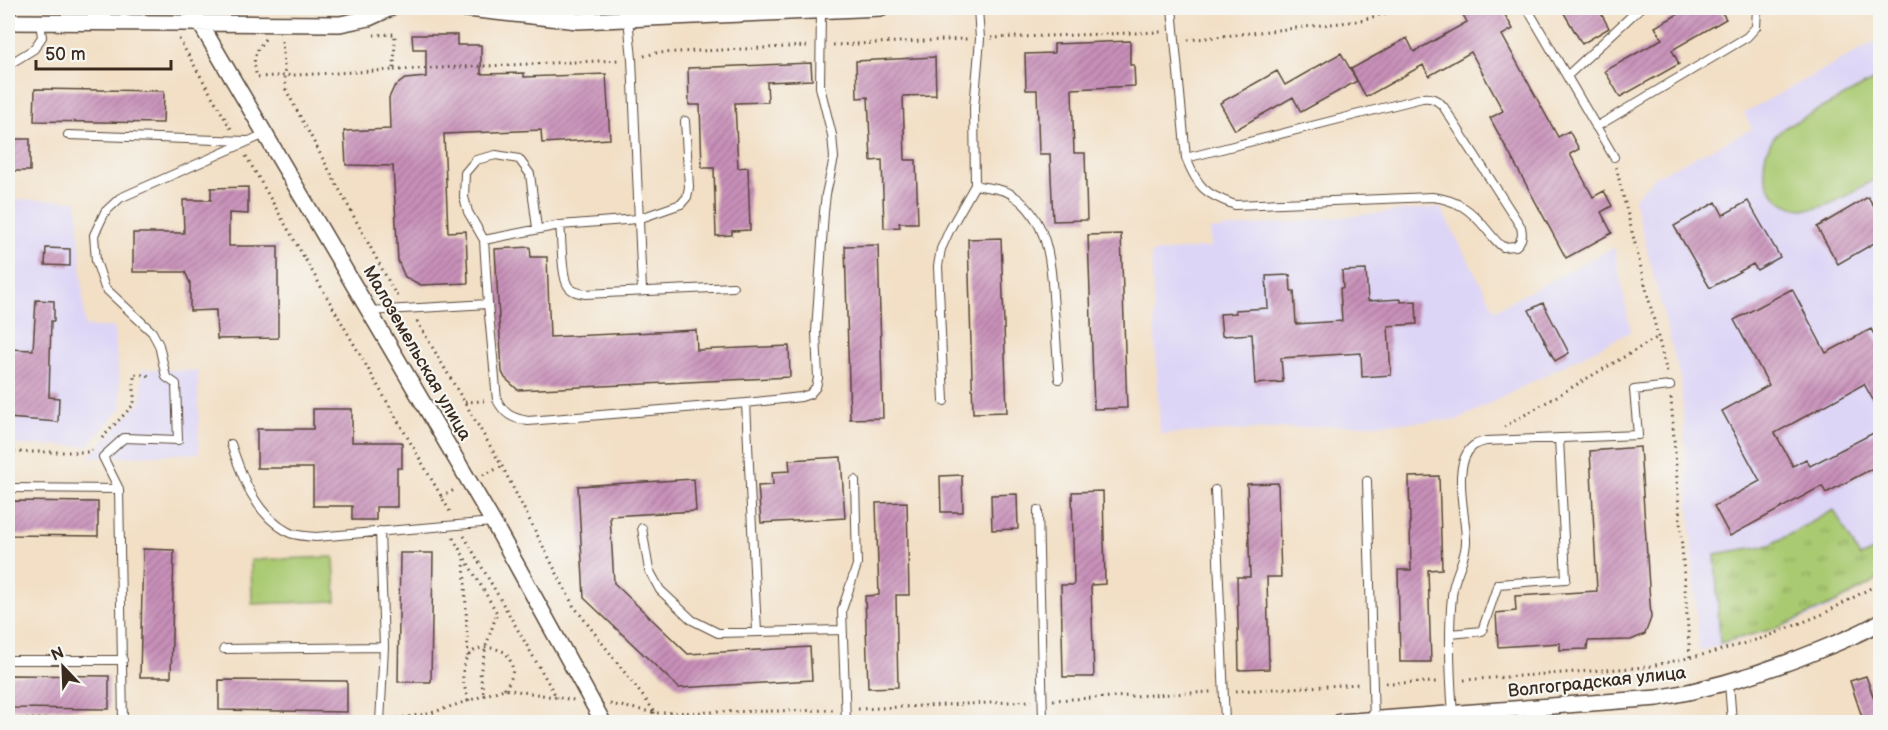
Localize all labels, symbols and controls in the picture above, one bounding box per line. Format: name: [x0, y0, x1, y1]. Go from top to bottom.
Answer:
scale bar: [36, 33, 171, 71]
text: 50 m: [45, 44, 86, 65]
street label: Малоземельская улица: [358, 262, 476, 444]
north arrow: [33, 637, 93, 697]
text: N: [48, 643, 67, 666]
street label: Волгоградская улица: [1507, 662, 1687, 702]

